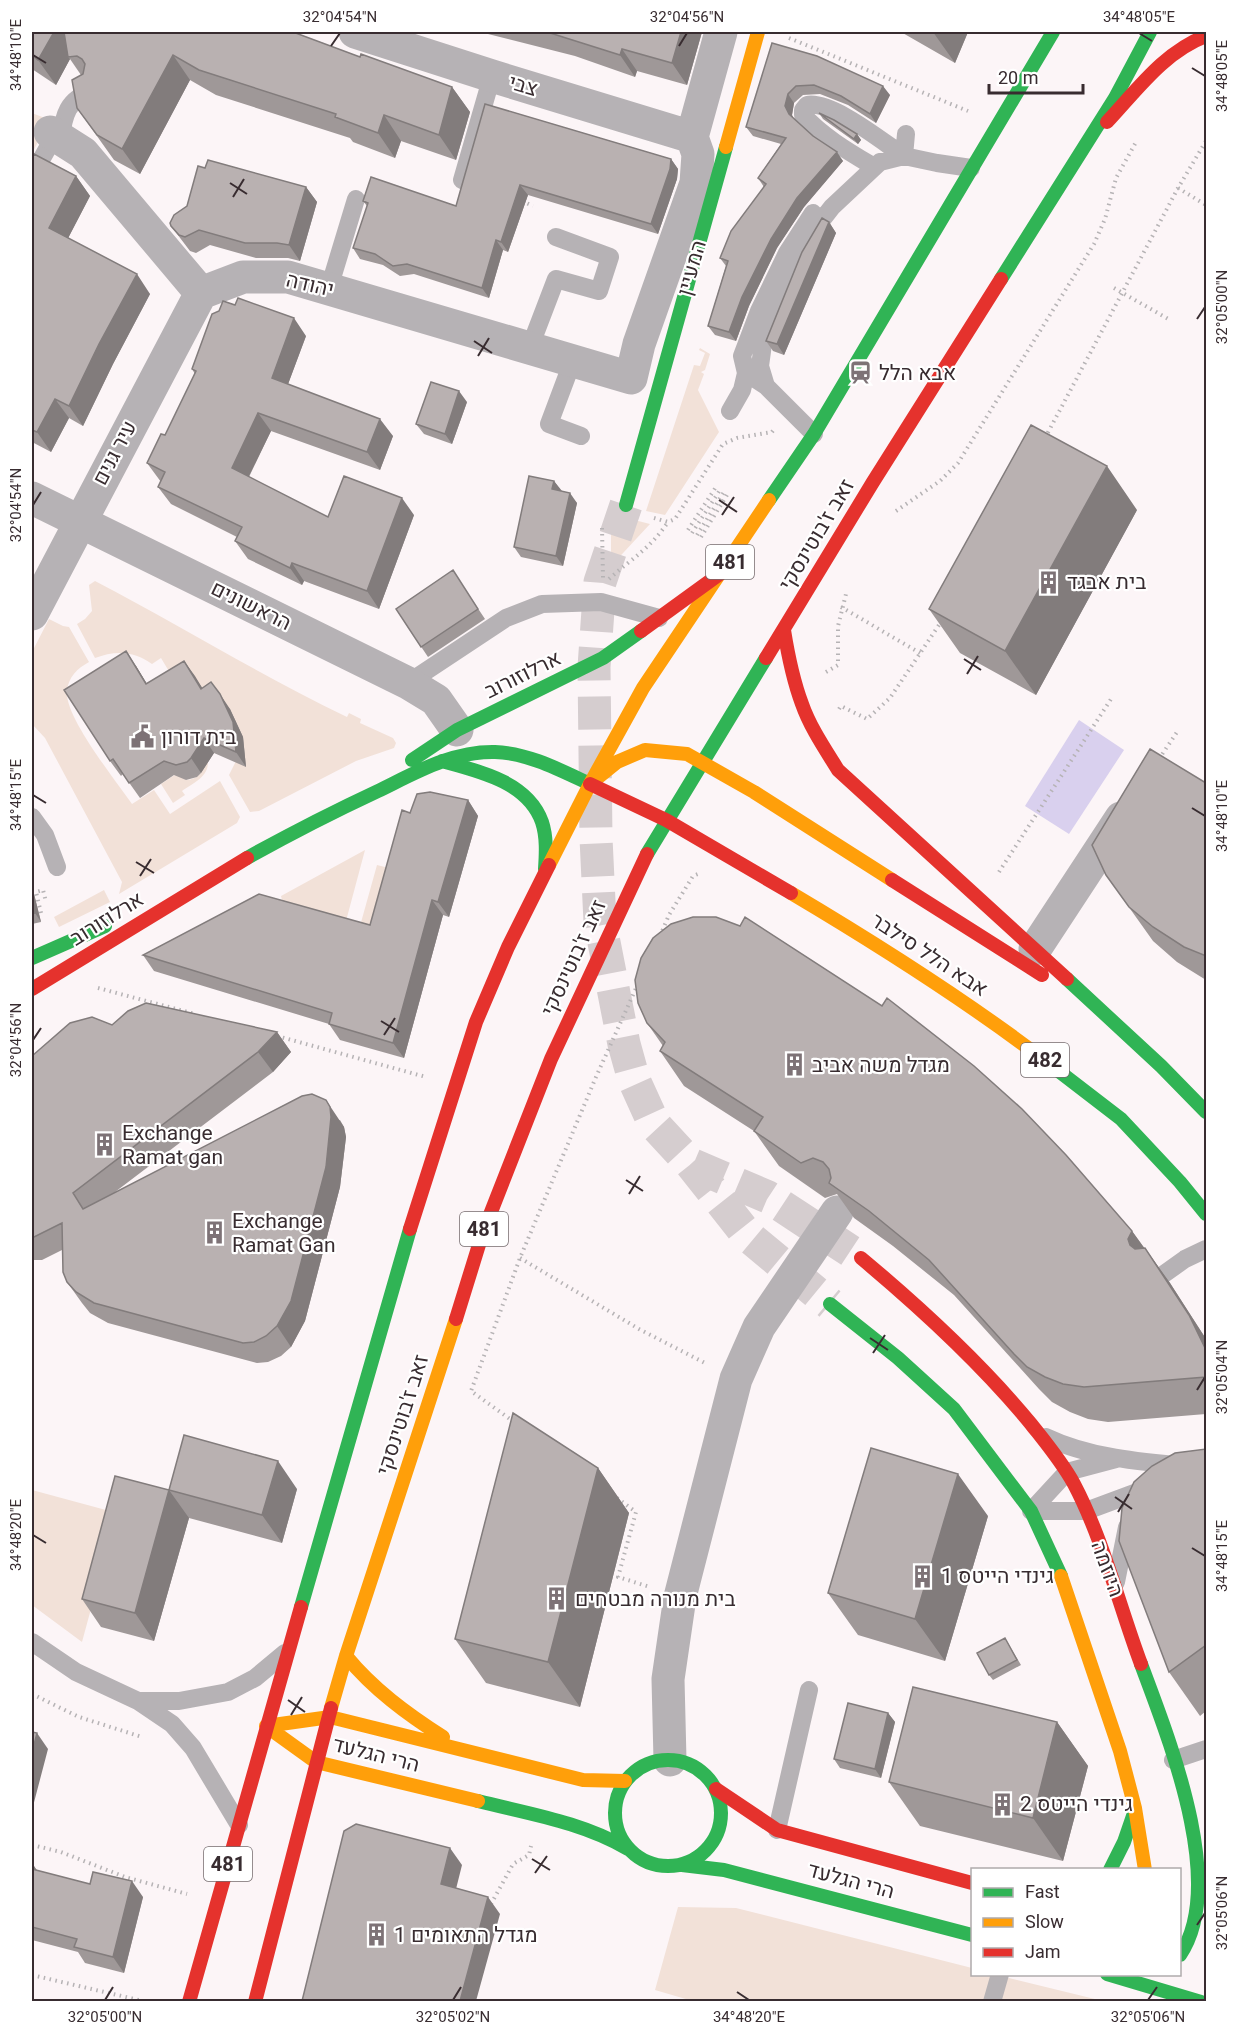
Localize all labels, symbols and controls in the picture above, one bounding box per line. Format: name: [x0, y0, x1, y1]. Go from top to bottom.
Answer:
text: 32°04'54"N: [303, 6, 377, 28]
text: 32°04'56"N: [650, 6, 724, 28]
text: 34°48'05"E: [1103, 6, 1176, 28]
text: 34°48'10"E: [5, 18, 27, 91]
text: 34°48'05"E: [1211, 39, 1233, 112]
scale bar: [989, 57, 1084, 95]
text: 20 m: [998, 65, 1038, 92]
street label: צבי: [505, 67, 541, 105]
street label: המעיין: [669, 237, 715, 299]
street label: יהודה: [283, 264, 337, 306]
text: 32°05'00"N: [1211, 270, 1233, 344]
place label: אבא הלל: [879, 358, 956, 389]
station icon: אבא הלל: [848, 360, 874, 386]
street label: עיר גנים: [85, 415, 145, 491]
text: 32°04'54"N: [5, 468, 27, 542]
street label: זאב ז'בוטינסקי: [771, 473, 863, 597]
road number: 481: [706, 545, 754, 579]
place label: בית אבגד: [1067, 567, 1146, 598]
building icon: בית אבגד: [1036, 569, 1062, 595]
street label: הראשונים: [205, 573, 297, 639]
street label: ארלוזורוב: [479, 643, 567, 707]
place label: בית דורון: [161, 722, 236, 753]
public building icon: בית דורון: [130, 724, 156, 750]
text: 34°48'15"E: [5, 758, 27, 831]
text: 34°48'10"E: [1211, 779, 1233, 852]
street label: ארלוזורוב: [64, 884, 150, 954]
street label: זאב ז'בוטינסקי: [533, 895, 615, 1021]
street label: אבא הלל סילבר: [864, 905, 994, 1005]
text: 32°04'56"N: [5, 1003, 27, 1077]
road number: 482: [1021, 1043, 1069, 1077]
place label: מגדל משה אביב: [812, 1050, 950, 1081]
building icon: מגדל משה אביב: [781, 1052, 807, 1078]
place label: Exchange Ramat gan: [122, 1118, 223, 1173]
building icon: Exchange Ramat gan: [91, 1132, 117, 1158]
place label: Exchange Ramat Gan: [232, 1206, 336, 1261]
road number: 481: [460, 1212, 508, 1246]
building icon: Exchange Ramat Gan: [201, 1220, 227, 1246]
text: 32°05'04"N: [1211, 1340, 1233, 1414]
street label: זאב ז'בוטינסקי: [369, 1351, 437, 1479]
text: 34°48'20"E: [5, 1498, 27, 1571]
text: 34°48'15"E: [1211, 1519, 1233, 1592]
street label: היוזמה: [1083, 1536, 1131, 1602]
place label: גינדי הייטס 1: [941, 1561, 1054, 1592]
building icon: גינדי הייטס 1: [910, 1563, 936, 1589]
place label: בית מנורה מבטחים: [575, 1584, 735, 1615]
building icon: בית מנורה מבטחים: [544, 1586, 570, 1612]
street label: הרי הגלעד: [329, 1729, 423, 1781]
place label: גינדי הייטס 2: [1020, 1789, 1133, 1820]
building icon: גינדי הייטס 2: [989, 1791, 1015, 1817]
road number: 481: [204, 1847, 252, 1881]
street label: הרי הגלעד: [804, 1855, 898, 1907]
legend: [971, 1868, 1181, 1976]
text: 32°05'06"N: [1211, 1876, 1233, 1950]
text: Fast: [1025, 1879, 1060, 1906]
text: Slow: [1025, 1909, 1064, 1936]
place label: מגדל התאומים 1: [394, 1920, 538, 1951]
building icon: מגדל התאומים 1: [363, 1922, 389, 1948]
text: Jam: [1025, 1939, 1061, 1966]
text: 32°05'00"N: [68, 2006, 142, 2028]
text: 32°05'02"N: [416, 2006, 490, 2028]
text: 34°48'20"E: [713, 2006, 786, 2028]
text: 32°05'06"N: [1111, 2006, 1185, 2028]

